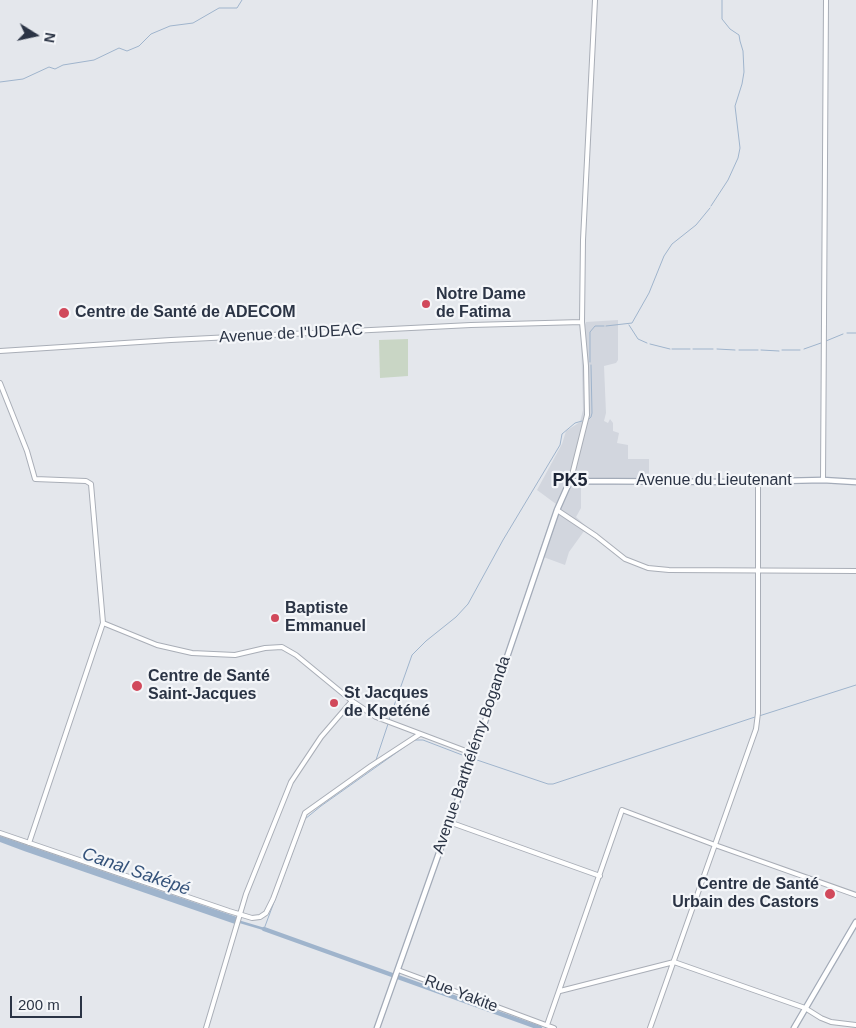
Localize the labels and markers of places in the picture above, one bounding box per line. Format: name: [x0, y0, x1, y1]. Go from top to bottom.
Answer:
place label: Notre Dame de Fatima: [436, 285, 526, 323]
marker: Notre Dame de Fatima: [420, 298, 432, 310]
place label: Centre de Santé de ADECOM: [75, 303, 295, 323]
marker: Centre de Santé de ADECOM: [57, 306, 71, 320]
place label: Baptiste Emmanuel: [285, 599, 366, 637]
marker: Baptiste Emmanuel: [269, 612, 281, 624]
place label: Centre de Santé Saint-Jacques: [148, 667, 270, 705]
marker: Centre de Santé Saint-Jacques: [130, 679, 144, 693]
place label: St Jacques de Kpeténé: [344, 684, 430, 722]
marker: St Jacques de Kpeténé: [328, 697, 340, 709]
place label: Centre de Santé Urbain des Castors: [672, 875, 819, 913]
marker: Centre de Santé Urbain des Castors: [823, 887, 837, 901]

